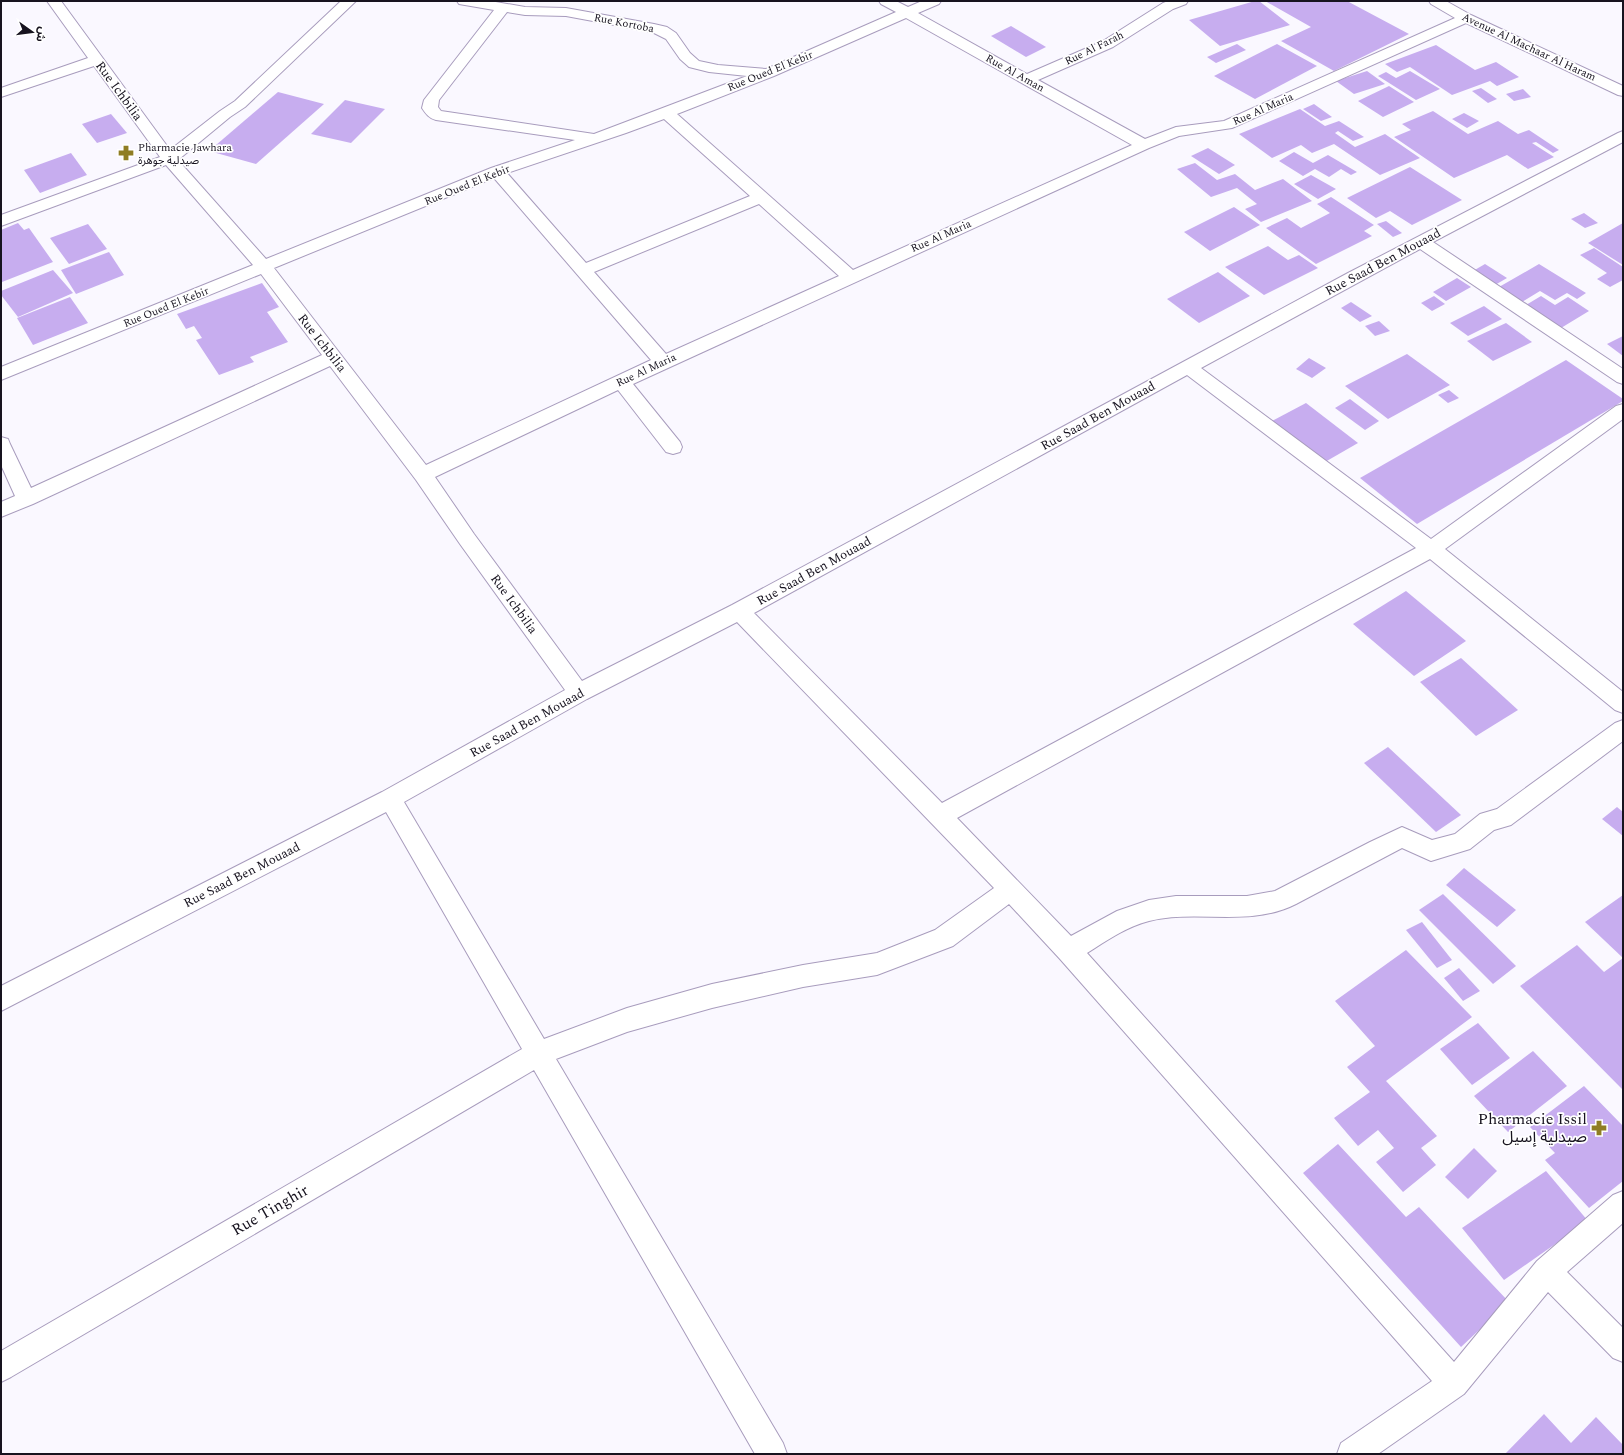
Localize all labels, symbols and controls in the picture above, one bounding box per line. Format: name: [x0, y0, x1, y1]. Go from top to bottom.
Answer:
street label: Avenue Al Machaar Al Haram: [1459, 8, 1599, 86]
street label: Rue Kortoba: [592, 9, 656, 37]
north arrow: [12, 12, 52, 52]
text: ش: [31, 25, 51, 44]
street label: Rue Al Farah: [1062, 26, 1126, 70]
street label: Rue Oued El Kebir: [725, 46, 816, 96]
street label: Rue Al Aman: [982, 50, 1048, 96]
street label: Rue Ichbilia: [90, 57, 148, 126]
street label: Rue Al Maria: [1230, 88, 1297, 130]
place label: Pharmacie Jawhara صيدلية جوهرة: [138, 139, 233, 169]
pharmacy icon: Pharmacie Jawhara صيدلية جوهرة: [117, 144, 135, 162]
street label: Rue Oued El Kebir: [422, 160, 513, 210]
street label: Rue Al Maria: [908, 215, 975, 257]
street label: Rue Saad Ben Mouaad: [1322, 223, 1444, 301]
street label: Rue Oued El Kebir: [121, 282, 212, 332]
street label: Rue Ichbilia: [293, 309, 352, 377]
street label: Rue Al Maria: [613, 348, 679, 391]
street label: Rue Saad Ben Mouaad: [1037, 376, 1159, 456]
street label: Rue Saad Ben Mouaad: [753, 531, 875, 611]
street label: Rue Ichbilia: [485, 570, 543, 639]
street label: Rue Saad Ben Mouaad: [466, 683, 588, 763]
street label: Rue Saad Ben Mouaad: [180, 837, 304, 913]
place label: Pharmacie Issil صيدلية إسيل: [1478, 1107, 1587, 1149]
pharmacy icon: Pharmacie Issil صيدلية إسيل: [1590, 1119, 1608, 1137]
street label: Rue Tinghir: [227, 1178, 313, 1242]

